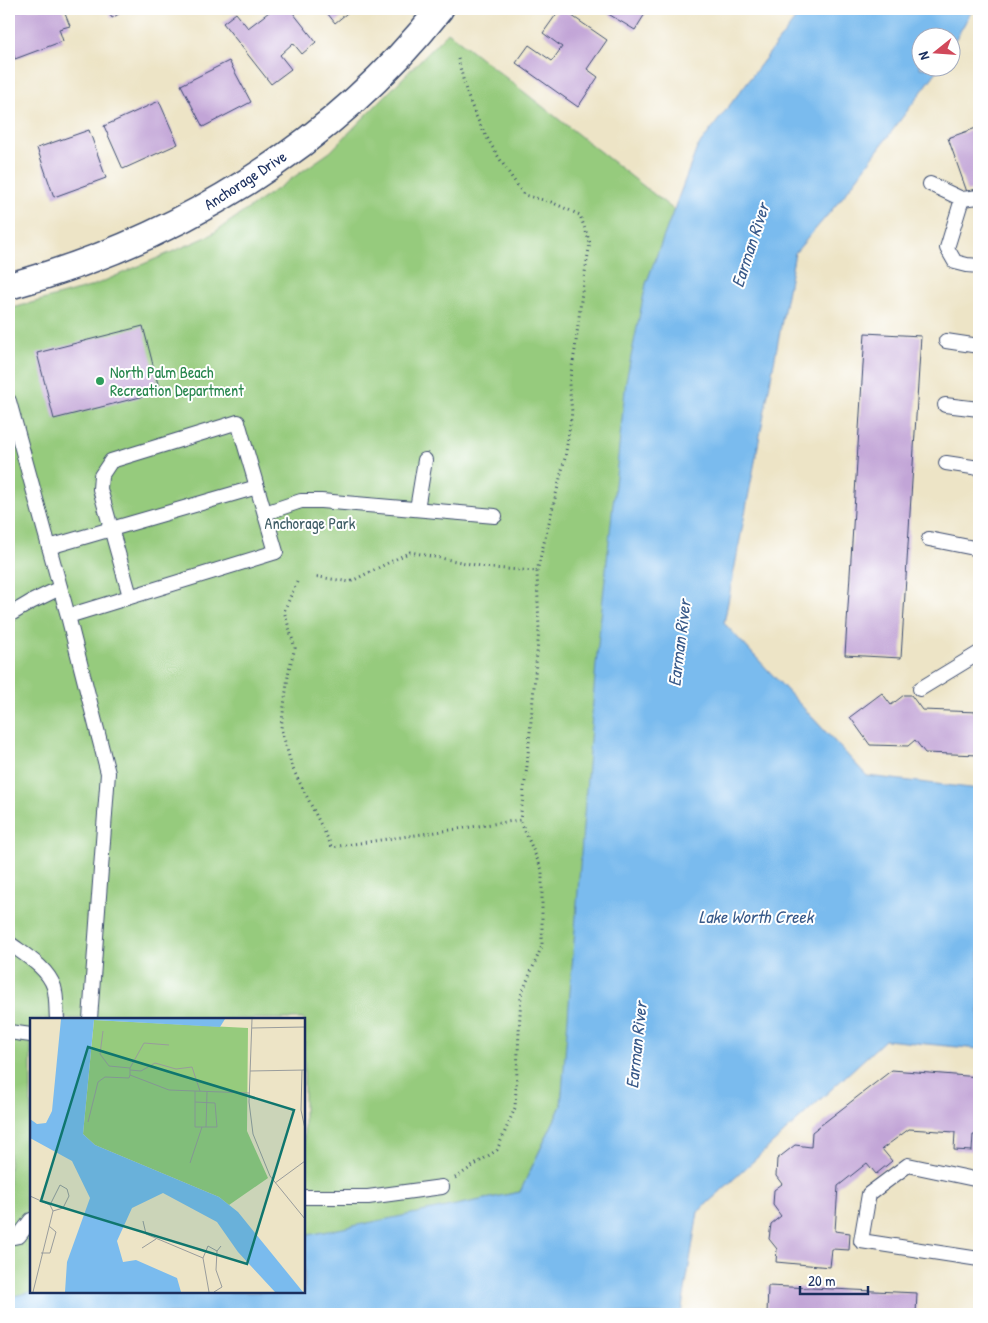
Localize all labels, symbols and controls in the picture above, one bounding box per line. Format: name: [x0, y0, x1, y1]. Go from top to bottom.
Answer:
north arrow: [910, 28, 960, 78]
text: N: [913, 49, 933, 62]
street label: Anchorage Drive: [200, 145, 291, 215]
water label: Earman River: [725, 198, 776, 290]
place label: North Palm Beach Recreation Department: [110, 361, 244, 401]
marker: North Palm Beach Recreation Department: [94, 375, 106, 387]
park label: Anchorage Park: [265, 512, 356, 534]
water label: Earman River: [661, 596, 697, 688]
water label: Lake Worth Creek: [699, 904, 815, 929]
water label: Earman River: [619, 998, 653, 1090]
inset map: [30, 1018, 305, 1293]
scale bar: [800, 1263, 868, 1295]
text: 20 m: [808, 1270, 835, 1291]

